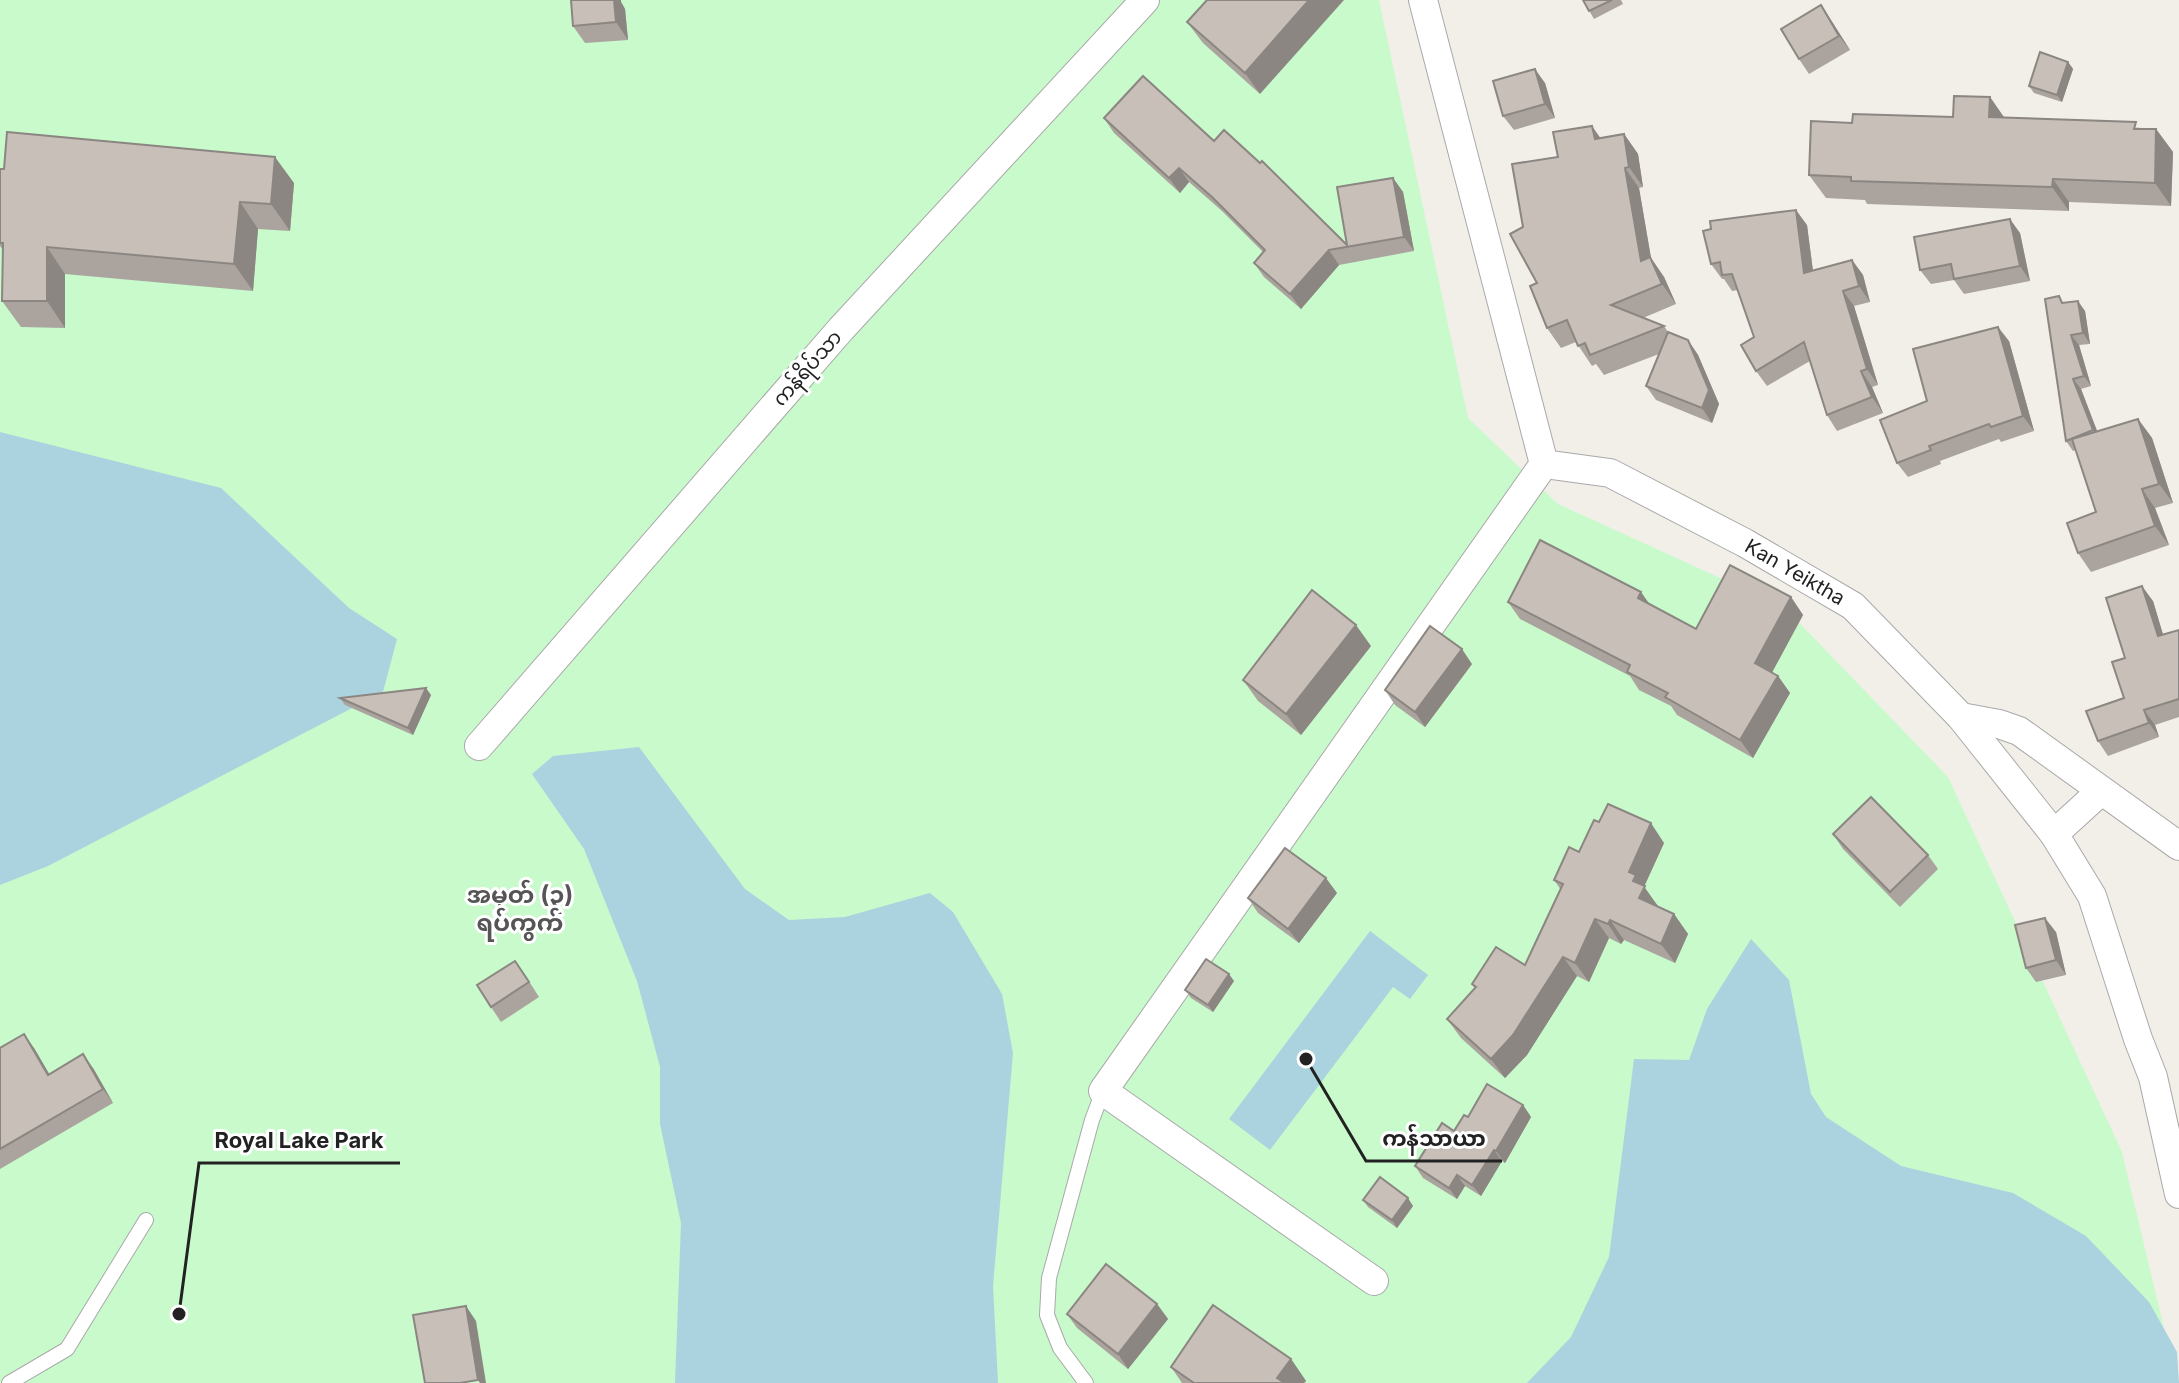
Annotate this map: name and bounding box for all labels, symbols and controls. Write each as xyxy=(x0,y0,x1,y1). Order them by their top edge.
street label: ကန်ရိပ်သာ xyxy=(766,324,850,414)
street label: Kan Yeiktha xyxy=(1741,534,1849,610)
district label: အမှတ် (၃) ရပ်ကွက် xyxy=(467,879,573,942)
callout: ကန်သာယာ xyxy=(1366,1115,1502,1161)
callout: Royal Lake Park xyxy=(199,1117,400,1163)
text: ကန်သာယာ xyxy=(1382,1123,1486,1156)
text: Royal Lake Park xyxy=(215,1127,384,1153)

